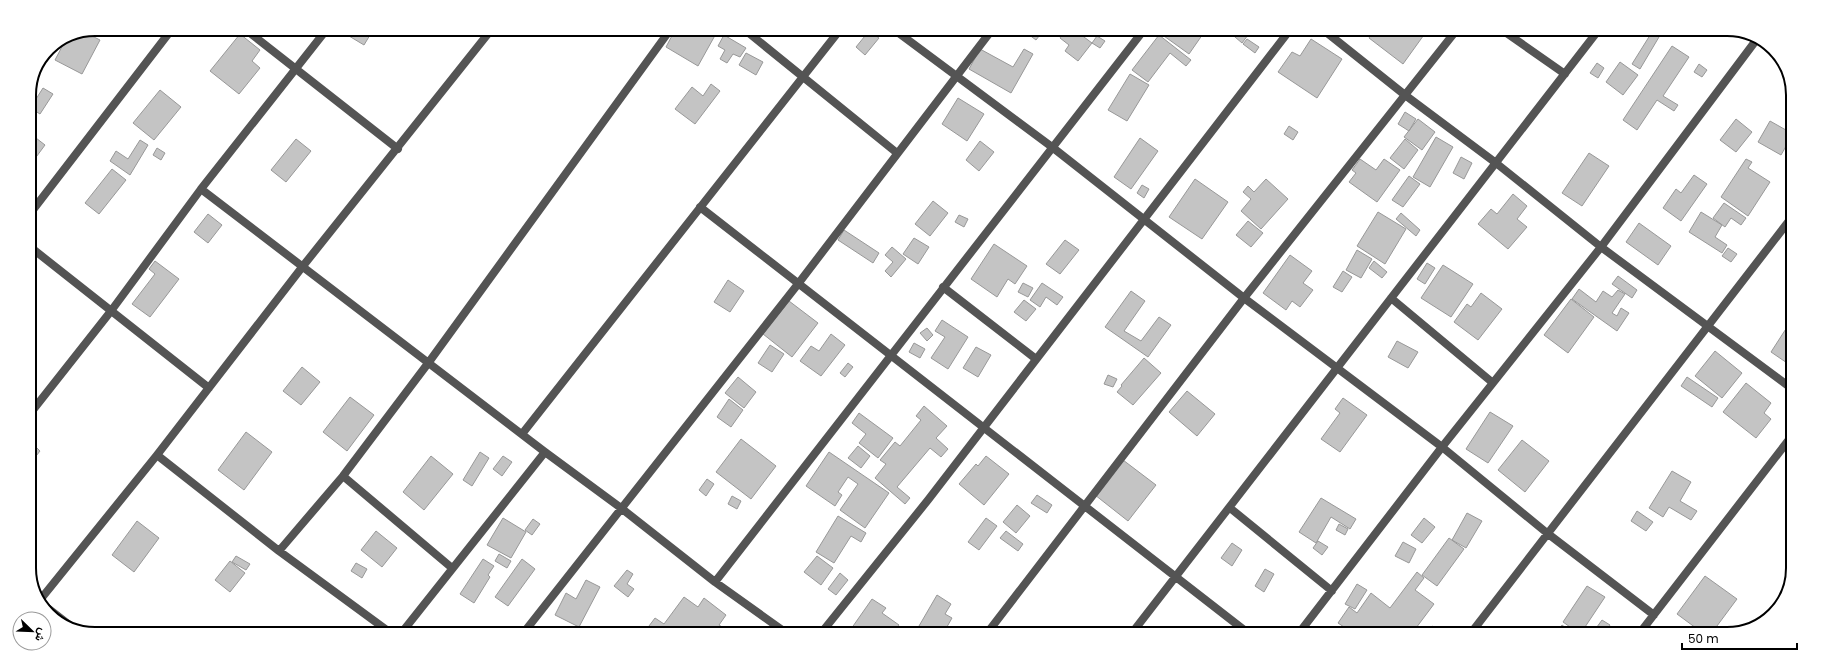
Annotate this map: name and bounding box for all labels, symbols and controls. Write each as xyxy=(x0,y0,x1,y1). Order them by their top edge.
north arrow xyxy=(12,611,52,651)
scale bar xyxy=(1682,625,1797,651)
text: ش xyxy=(31,626,51,644)
text: 50 m xyxy=(1688,630,1719,647)

